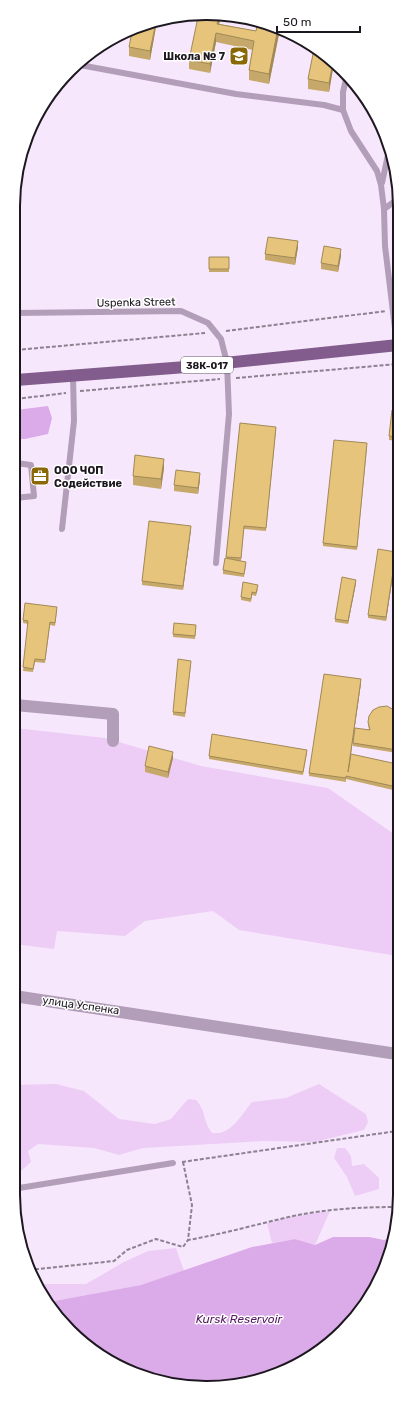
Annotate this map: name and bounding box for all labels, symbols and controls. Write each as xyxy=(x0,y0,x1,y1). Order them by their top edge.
scale bar xyxy=(277,8,360,34)
text: 50 m xyxy=(283,15,311,29)
school or university icon: Школа № 7 xyxy=(228,45,250,67)
place label: Школа № 7 xyxy=(163,50,226,63)
street label: Uspenka Street xyxy=(97,295,176,310)
road number: 38К-017 xyxy=(181,357,233,373)
place label: ООО ЧОП Содействие xyxy=(54,464,122,490)
office icon: ООО ЧОП Содействие xyxy=(29,465,51,487)
street label: улица Успенка xyxy=(42,994,120,1017)
water label: Kursk Reservoir xyxy=(196,1312,283,1326)

